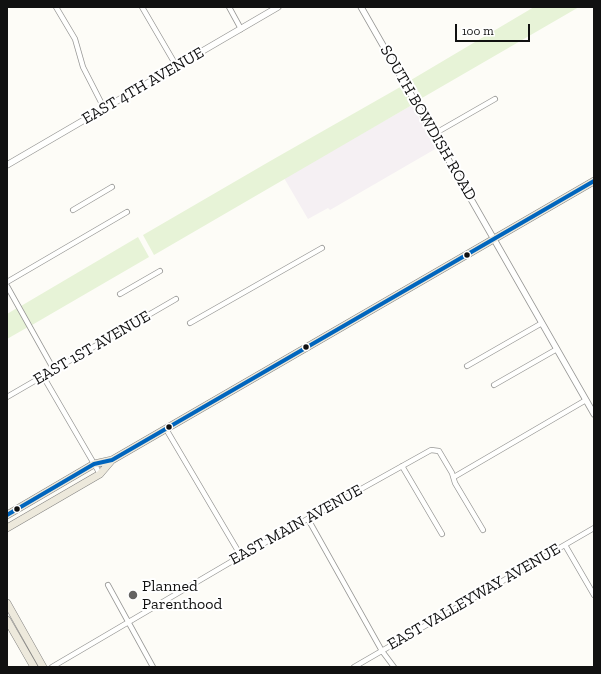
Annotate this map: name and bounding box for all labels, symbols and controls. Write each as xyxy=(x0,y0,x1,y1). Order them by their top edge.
scale bar xyxy=(457,16,532,42)
text: 100 m xyxy=(462,24,494,38)
street label: SOUTH BOWDISH ROAD xyxy=(376,42,480,204)
street label: EAST 4TH AVENUE xyxy=(79,43,207,129)
unlabelled marker xyxy=(462,250,472,260)
street label: EAST 1ST AVENUE xyxy=(30,307,154,389)
unlabelled marker xyxy=(301,342,311,352)
unlabelled marker xyxy=(164,422,174,432)
street label: EAST MAIN AVENUE xyxy=(226,481,366,569)
unlabelled marker xyxy=(12,504,22,514)
street label: EAST VALLEYWAY AVENUE xyxy=(384,540,564,654)
place label: Planned Parenthood xyxy=(142,576,222,614)
marker: Planned Parenthood xyxy=(127,589,139,601)

